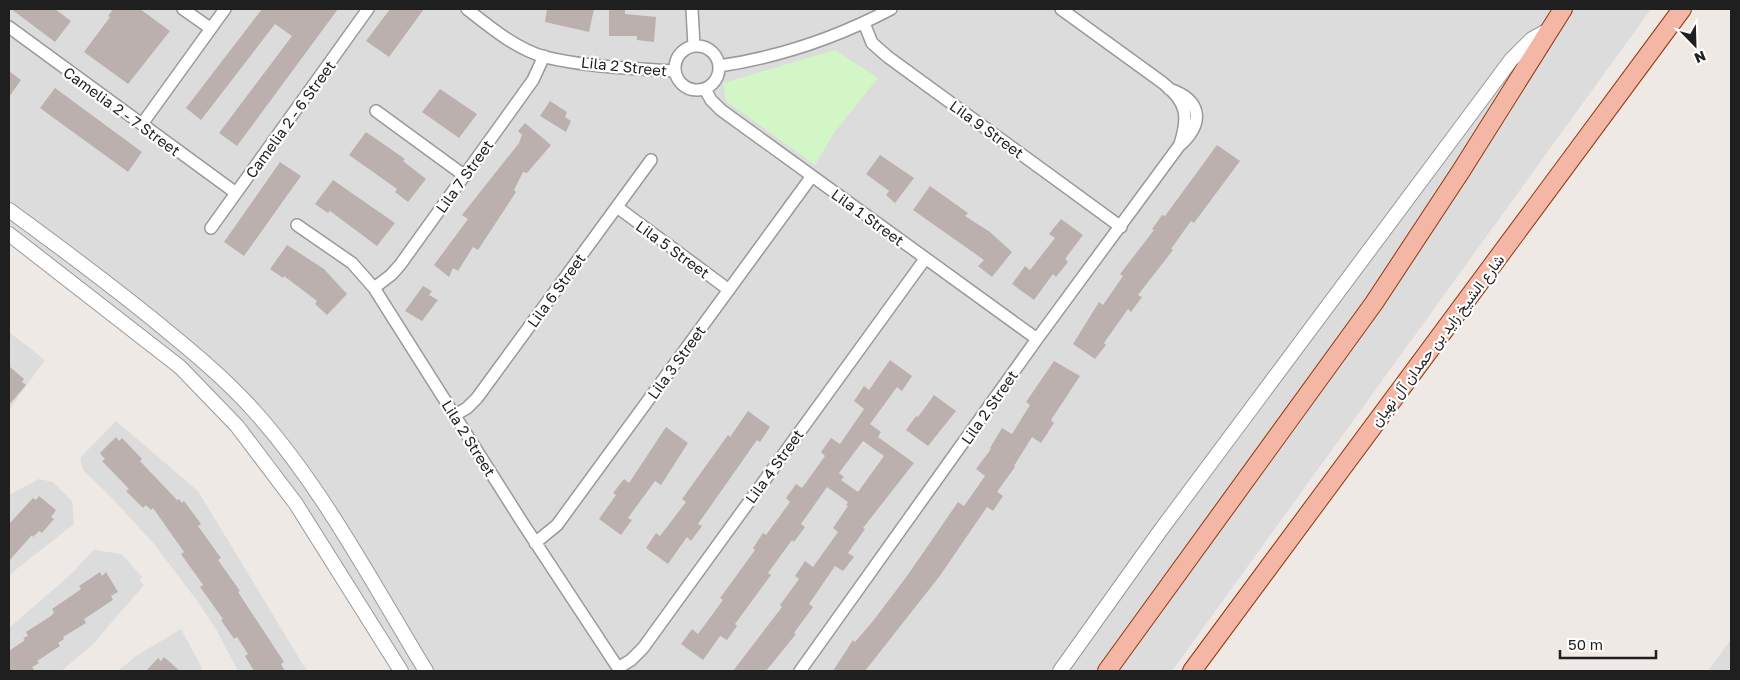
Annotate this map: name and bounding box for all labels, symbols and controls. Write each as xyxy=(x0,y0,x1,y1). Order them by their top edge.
north arrow xyxy=(1670,20,1720,70)
text: N xyxy=(1692,48,1708,67)
street label: Lila 2 Street xyxy=(580,53,668,79)
street label: Camelia 2 - 6 Street xyxy=(241,57,339,181)
street label: Camelia 2 - 7 Street xyxy=(60,63,184,159)
street label: Lila 9 Street xyxy=(947,96,1027,162)
street label: Lila 7 Street xyxy=(432,136,496,216)
street label: Lila 1 Street xyxy=(828,185,908,249)
street label: Lila 5 Street xyxy=(633,216,713,282)
street label: Lila 6 Street xyxy=(523,250,589,330)
street label: شارع الشيخ زايد بن حمدان آل نهيان xyxy=(1366,250,1510,431)
street label: Lila 3 Street xyxy=(643,322,709,402)
street label: Lila 2 Street xyxy=(957,366,1021,448)
street label: Lila 2 Street xyxy=(438,397,500,479)
street label: Lila 4 Street xyxy=(741,426,807,506)
scale bar xyxy=(1560,628,1656,660)
text: 50 m xyxy=(1568,635,1603,653)

